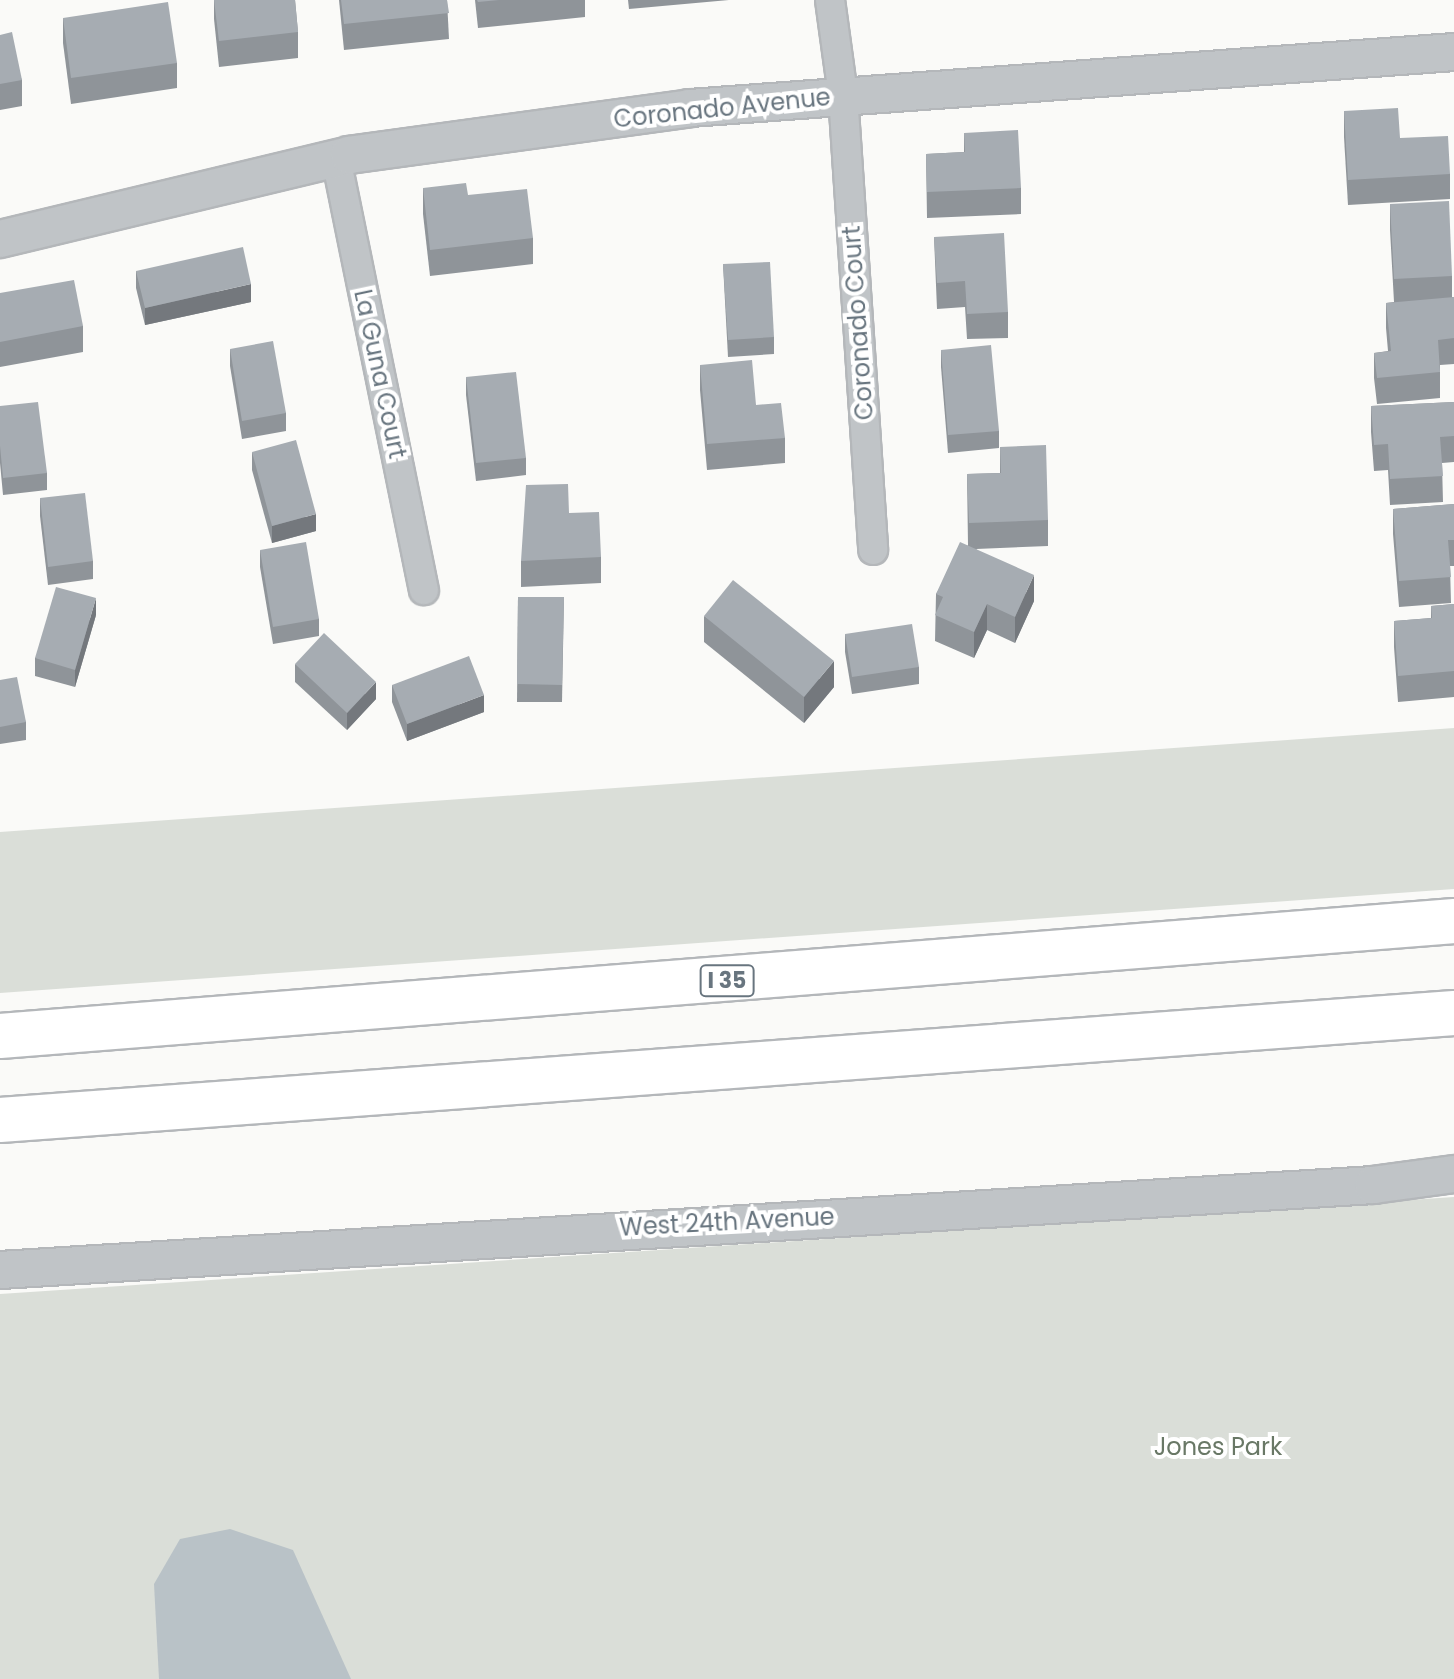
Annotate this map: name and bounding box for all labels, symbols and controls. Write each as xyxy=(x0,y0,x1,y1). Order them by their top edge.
street label: Coronado Avenue xyxy=(612,82,832,134)
street label: Coronado Court xyxy=(837,225,879,421)
street label: La Guna Court xyxy=(348,287,412,461)
road number: I 35 xyxy=(699,963,755,999)
street label: West 24th Avenue xyxy=(619,1202,835,1242)
park label: Jones Park xyxy=(1154,1433,1282,1461)

